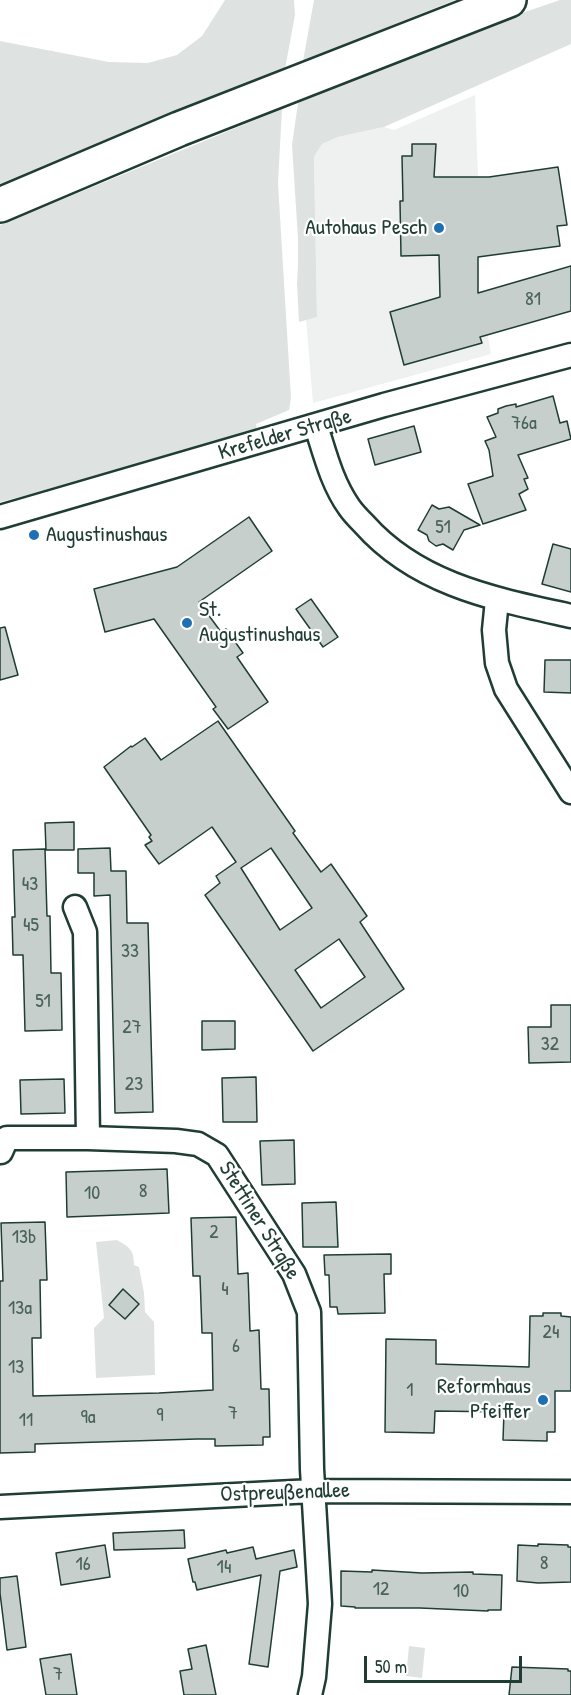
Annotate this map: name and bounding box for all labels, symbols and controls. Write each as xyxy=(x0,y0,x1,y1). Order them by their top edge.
place label: Autohaus Pesch xyxy=(305,215,427,241)
marker: Autohaus Pesch xyxy=(432,221,446,235)
house number: 81 xyxy=(525,288,541,312)
street label: Krefelder Straße xyxy=(215,403,355,467)
house number: 76a xyxy=(511,412,537,436)
house number: 51 xyxy=(435,516,451,540)
place label: Augustinushaus xyxy=(46,522,167,548)
marker: Augustinushaus xyxy=(27,528,41,542)
place label: St. Augustinushaus xyxy=(199,597,320,648)
marker: St. Augustinushaus xyxy=(180,616,194,630)
house number: 43 xyxy=(22,873,38,897)
house number: 45 xyxy=(23,914,39,938)
house number: 33 xyxy=(121,940,139,964)
house number: 51 xyxy=(35,990,51,1014)
house number: 27 xyxy=(122,1016,142,1040)
house number: 32 xyxy=(541,1033,559,1057)
house number: 23 xyxy=(125,1073,143,1097)
street label: Stettiner Straße xyxy=(212,1157,306,1285)
house number: 8 xyxy=(139,1180,147,1204)
house number: 10 xyxy=(84,1182,100,1206)
house number: 2 xyxy=(209,1221,219,1245)
house number: 13b xyxy=(12,1226,36,1250)
house number: 4 xyxy=(221,1278,229,1302)
house number: 13a xyxy=(8,1297,32,1321)
house number: 24 xyxy=(543,1321,559,1345)
house number: 6 xyxy=(232,1335,240,1359)
house number: 13 xyxy=(8,1356,24,1380)
place label: Reformhaus Pfeiffer xyxy=(437,1374,531,1426)
house number: 1 xyxy=(406,1379,414,1403)
marker: Reformhaus Pfeiffer xyxy=(536,1393,550,1407)
house number: 7 xyxy=(228,1402,238,1426)
house number: 9 xyxy=(156,1404,164,1428)
house number: 9a xyxy=(80,1406,96,1430)
house number: 11 xyxy=(19,1409,33,1433)
street label: Ostpreußenallee xyxy=(220,1478,350,1508)
house number: 8 xyxy=(540,1552,548,1576)
house number: 16 xyxy=(75,1553,91,1577)
house number: 14 xyxy=(217,1556,231,1580)
house number: 12 xyxy=(373,1578,389,1602)
house number: 10 xyxy=(453,1580,469,1604)
scale bar xyxy=(367,1644,524,1682)
text: 50 m xyxy=(375,1654,407,1679)
house number: 7 xyxy=(53,1663,63,1687)

